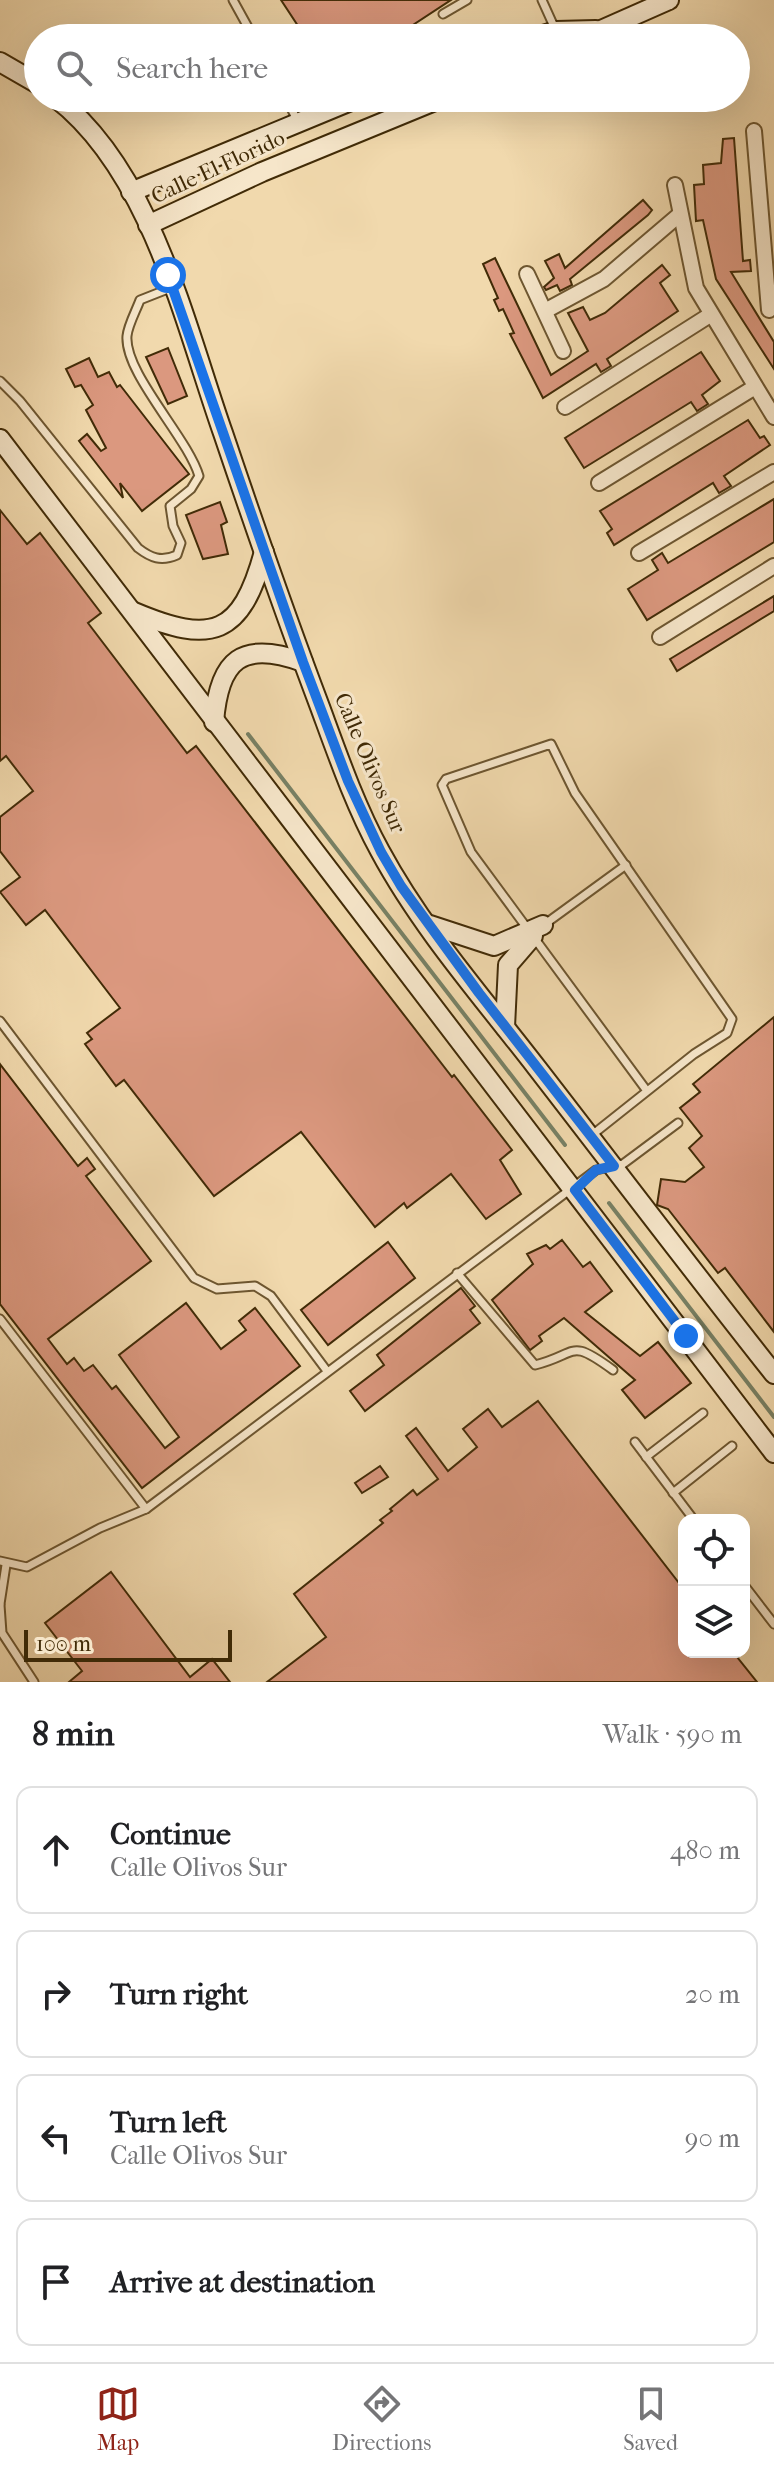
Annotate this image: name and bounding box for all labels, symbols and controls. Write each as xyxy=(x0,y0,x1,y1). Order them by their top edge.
search box xyxy=(24,24,750,112)
icon: search xyxy=(52,46,96,90)
text: Search here xyxy=(116,51,268,86)
street label: Calle El Florido xyxy=(147,125,289,209)
route start xyxy=(150,257,186,293)
street label: Calle Olivos Sur xyxy=(329,689,411,838)
route end xyxy=(668,1318,704,1354)
map controls xyxy=(678,1514,750,1658)
button: locate xyxy=(678,1514,750,1586)
button: layers xyxy=(678,1586,750,1658)
scale bar xyxy=(24,1626,232,1662)
text: 100 m xyxy=(36,1631,91,1657)
text: 8 min xyxy=(32,1714,114,1754)
text: Walk · 590 m xyxy=(603,1719,742,1750)
text: Continue xyxy=(110,1817,231,1852)
icon: ahead xyxy=(34,1828,78,1872)
text: 480 m xyxy=(670,1835,740,1866)
text: Calle Olivos Sur xyxy=(110,1852,287,1883)
icon: right xyxy=(34,1972,78,2016)
text: Turn right xyxy=(110,1977,248,2012)
text: 20 m xyxy=(685,1979,740,2010)
text: Turn left xyxy=(110,2105,227,2140)
icon: left xyxy=(34,2116,78,2160)
text: 90 m xyxy=(685,2123,740,2154)
text: Calle Olivos Sur xyxy=(110,2140,287,2171)
icon: arrive xyxy=(34,2260,78,2304)
text: Arrive at destination xyxy=(110,2265,375,2300)
tab: Map xyxy=(96,2382,140,2456)
tab: Directions xyxy=(332,2382,431,2456)
tab: Saved xyxy=(623,2382,678,2456)

